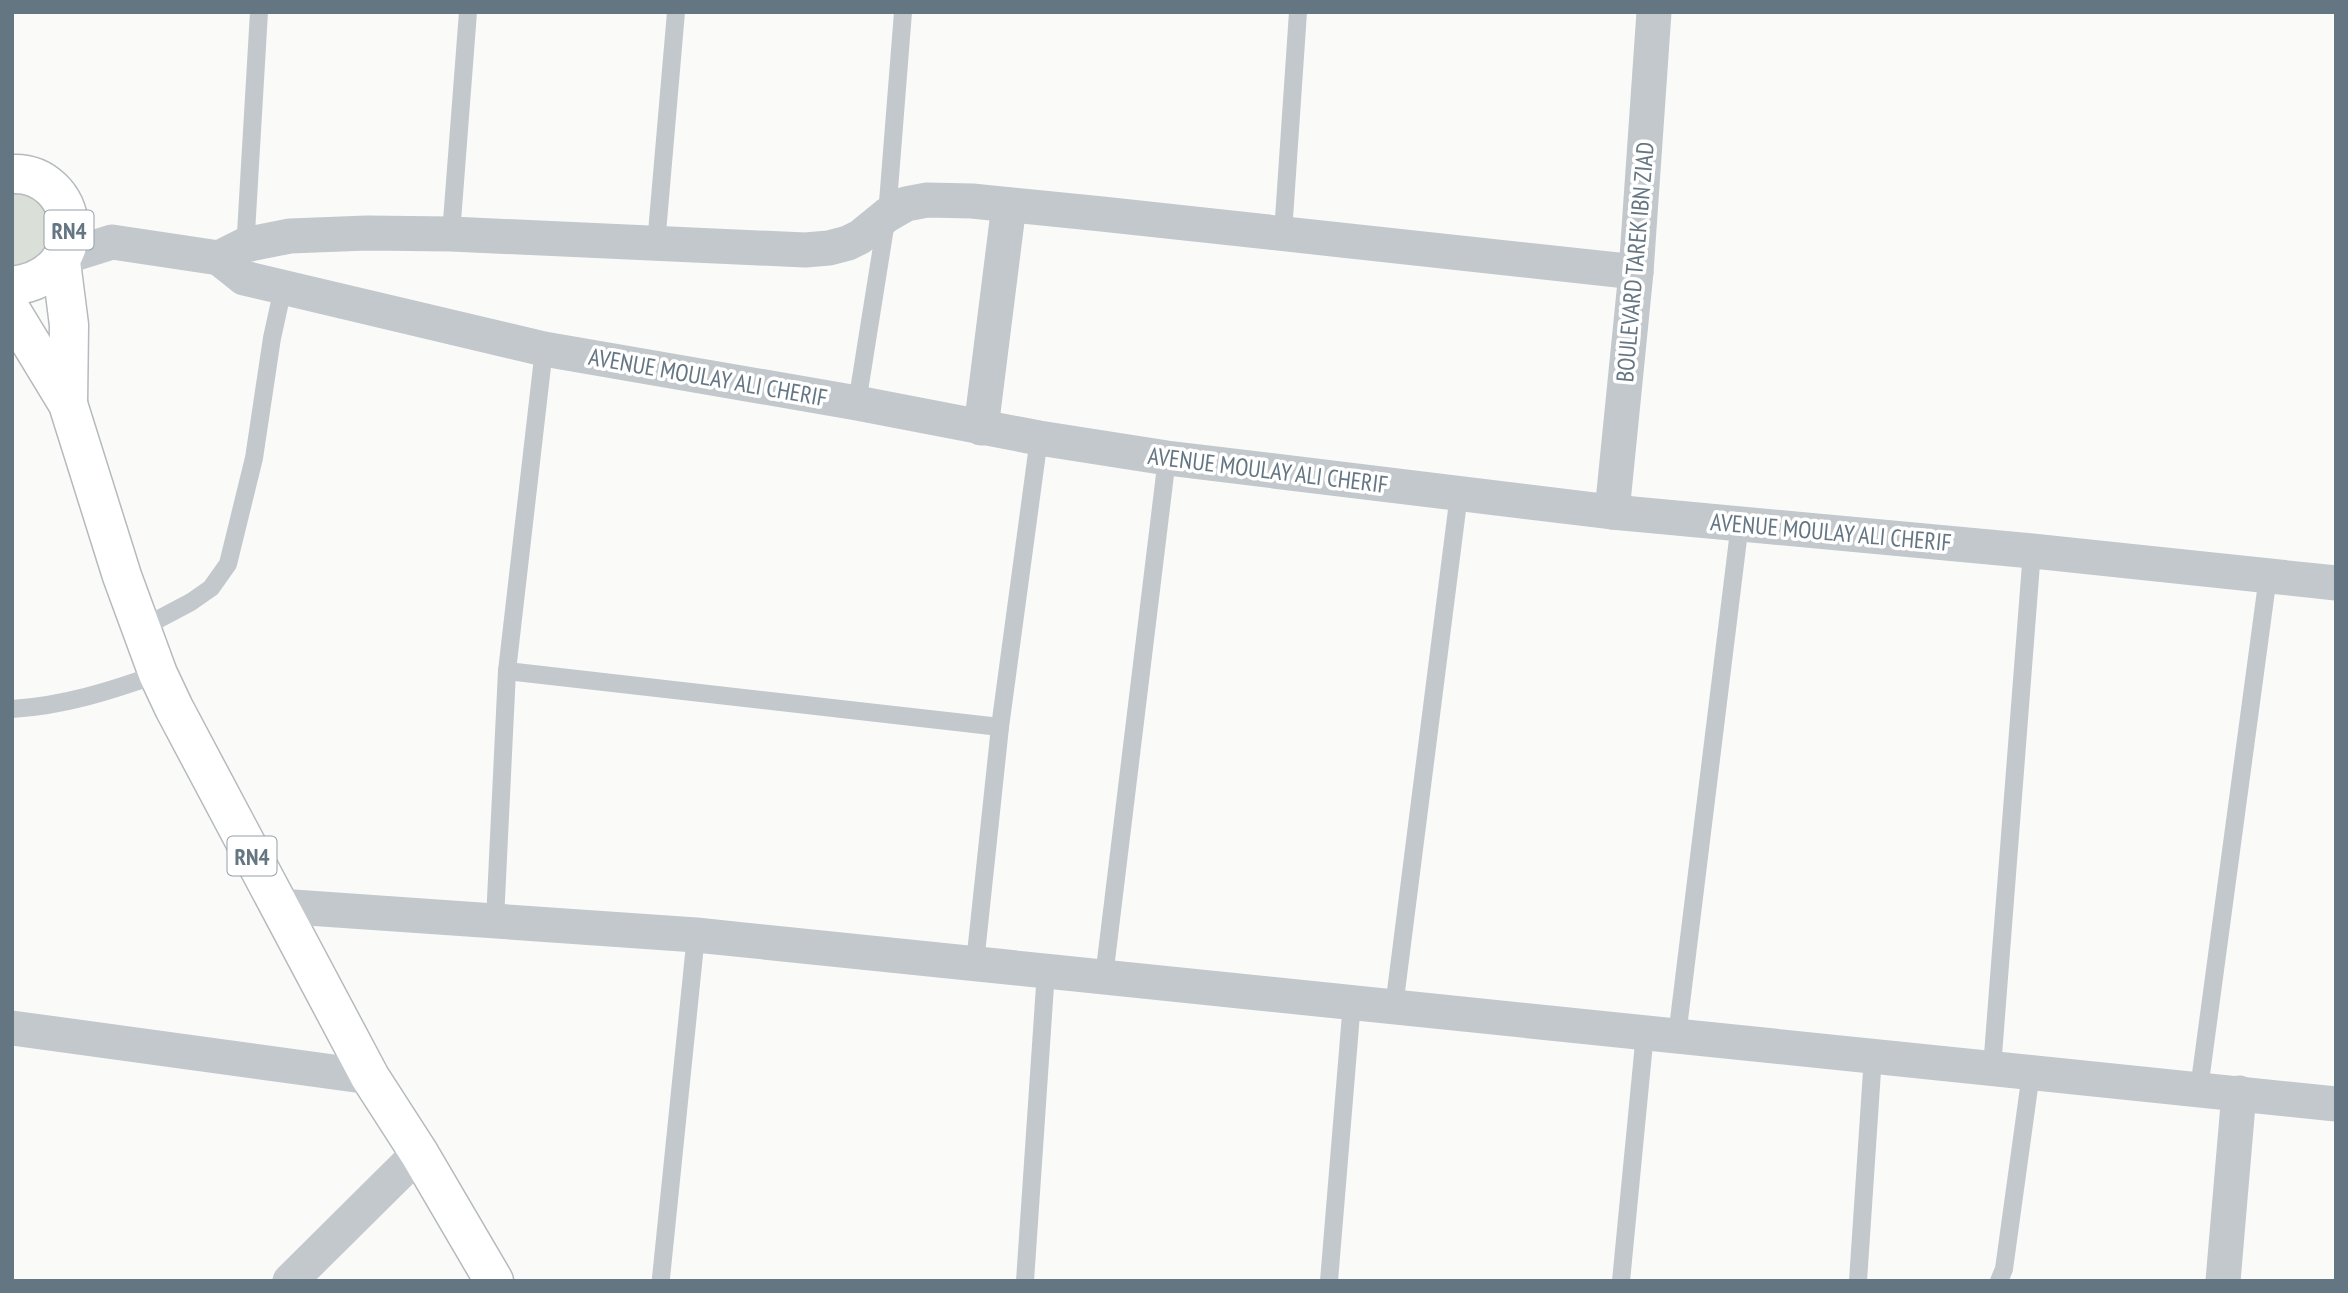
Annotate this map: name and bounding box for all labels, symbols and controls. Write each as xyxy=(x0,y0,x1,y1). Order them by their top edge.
street label: BOULEVARD TAREK IBN ZIAD xyxy=(1609,141,1661,383)
road number: RN4 xyxy=(44,210,94,249)
street label: AVENUE MOULAY ALI CHERIF xyxy=(586,341,830,413)
street label: AVENUE MOULAY ALI CHERIF xyxy=(1146,440,1390,500)
street label: AVENUE MOULAY ALI CHERIF xyxy=(1709,506,1953,558)
road number: RN4 xyxy=(228,836,276,876)

